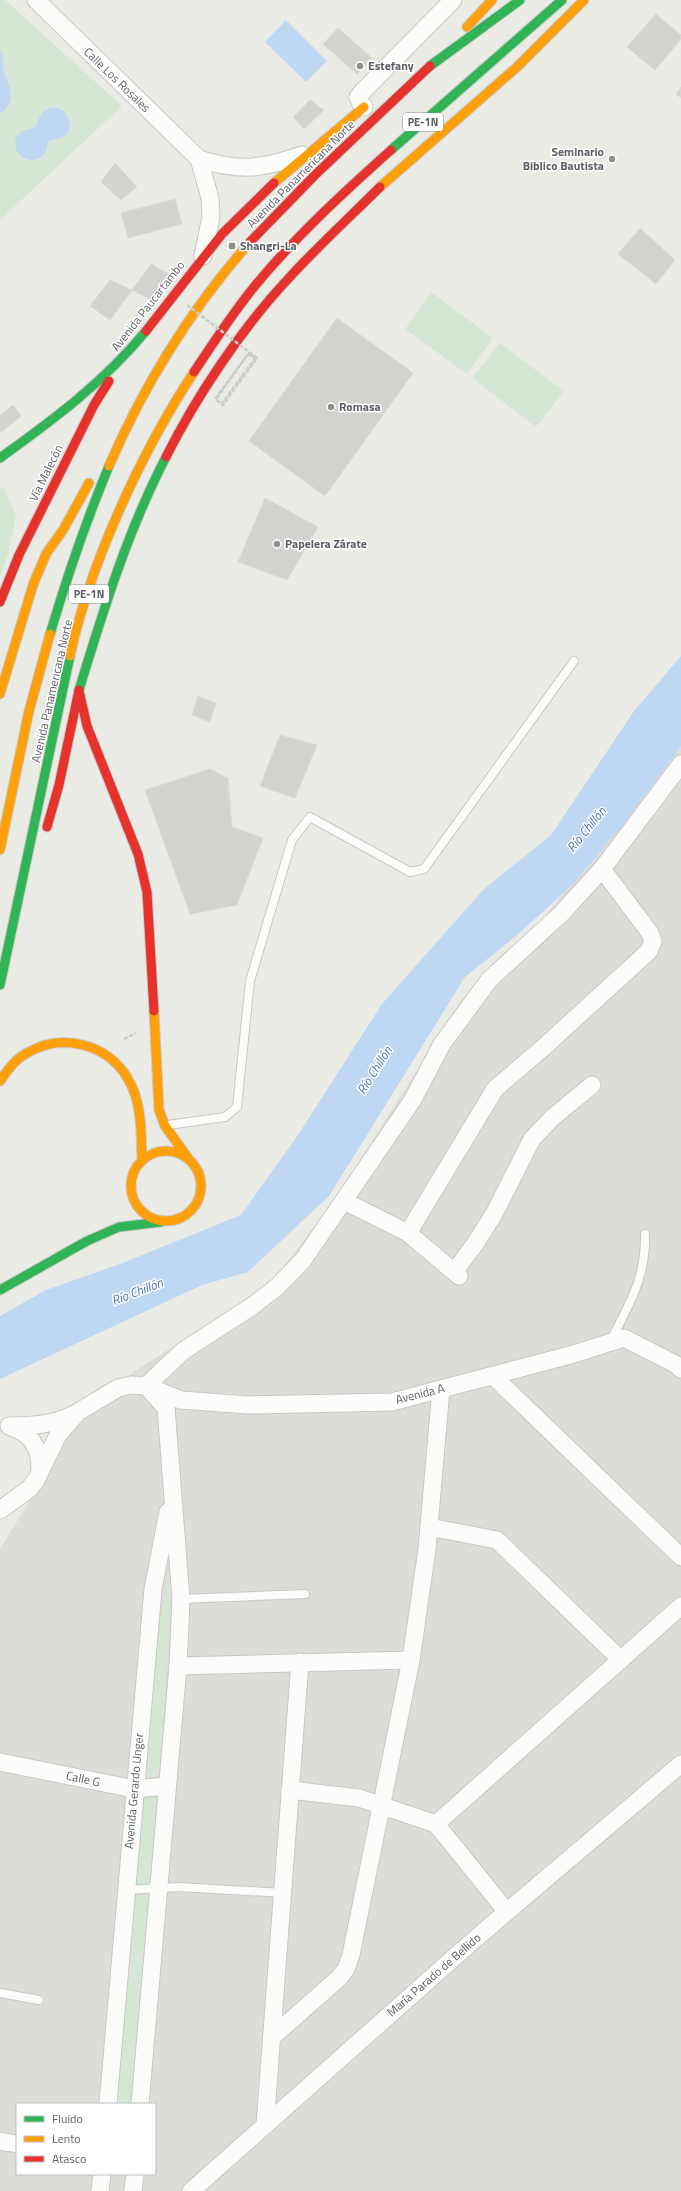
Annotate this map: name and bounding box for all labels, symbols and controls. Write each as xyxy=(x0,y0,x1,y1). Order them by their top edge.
street label: Calle Los Rosales xyxy=(80,43,155,117)
place label: Estefany xyxy=(368,56,414,75)
marker: Estefany xyxy=(355,61,365,71)
road number: PE-1N xyxy=(403,113,443,131)
street label: Avenida Panamericana Norte xyxy=(242,115,359,232)
place label: Seminario Biblico Bautista xyxy=(523,142,604,175)
marker: Seminario Biblico Bautista xyxy=(607,154,617,164)
place label: Shangri-La xyxy=(240,236,297,255)
marker: Shangri-La xyxy=(227,241,237,251)
street label: Avenida Paucartambo xyxy=(106,256,189,355)
place label: Romasa xyxy=(339,397,381,416)
marker: Romasa xyxy=(326,402,336,412)
street label: Vía Malecón xyxy=(24,441,67,504)
place label: Papelera Zárate xyxy=(285,534,367,553)
marker: Papelera Zárate xyxy=(272,539,282,549)
road number: PE-1N xyxy=(69,585,109,603)
street label: Avenida Panamericana Norte xyxy=(26,617,77,764)
water label: Río Chillón xyxy=(561,802,611,856)
water label: Río Chillón xyxy=(351,1042,397,1098)
water label: Río Chillón xyxy=(108,1272,166,1310)
street label: Avenida A xyxy=(393,1378,446,1409)
street label: Avenida Gerardo Unger xyxy=(119,1732,148,1850)
street label: Calle G xyxy=(64,1766,102,1791)
street label: María Parado de Bellido xyxy=(382,1928,485,2021)
legend xyxy=(16,2103,156,2175)
text: Fluido xyxy=(52,2109,83,2128)
text: Lento xyxy=(52,2129,81,2148)
text: Atasco xyxy=(52,2149,86,2168)

